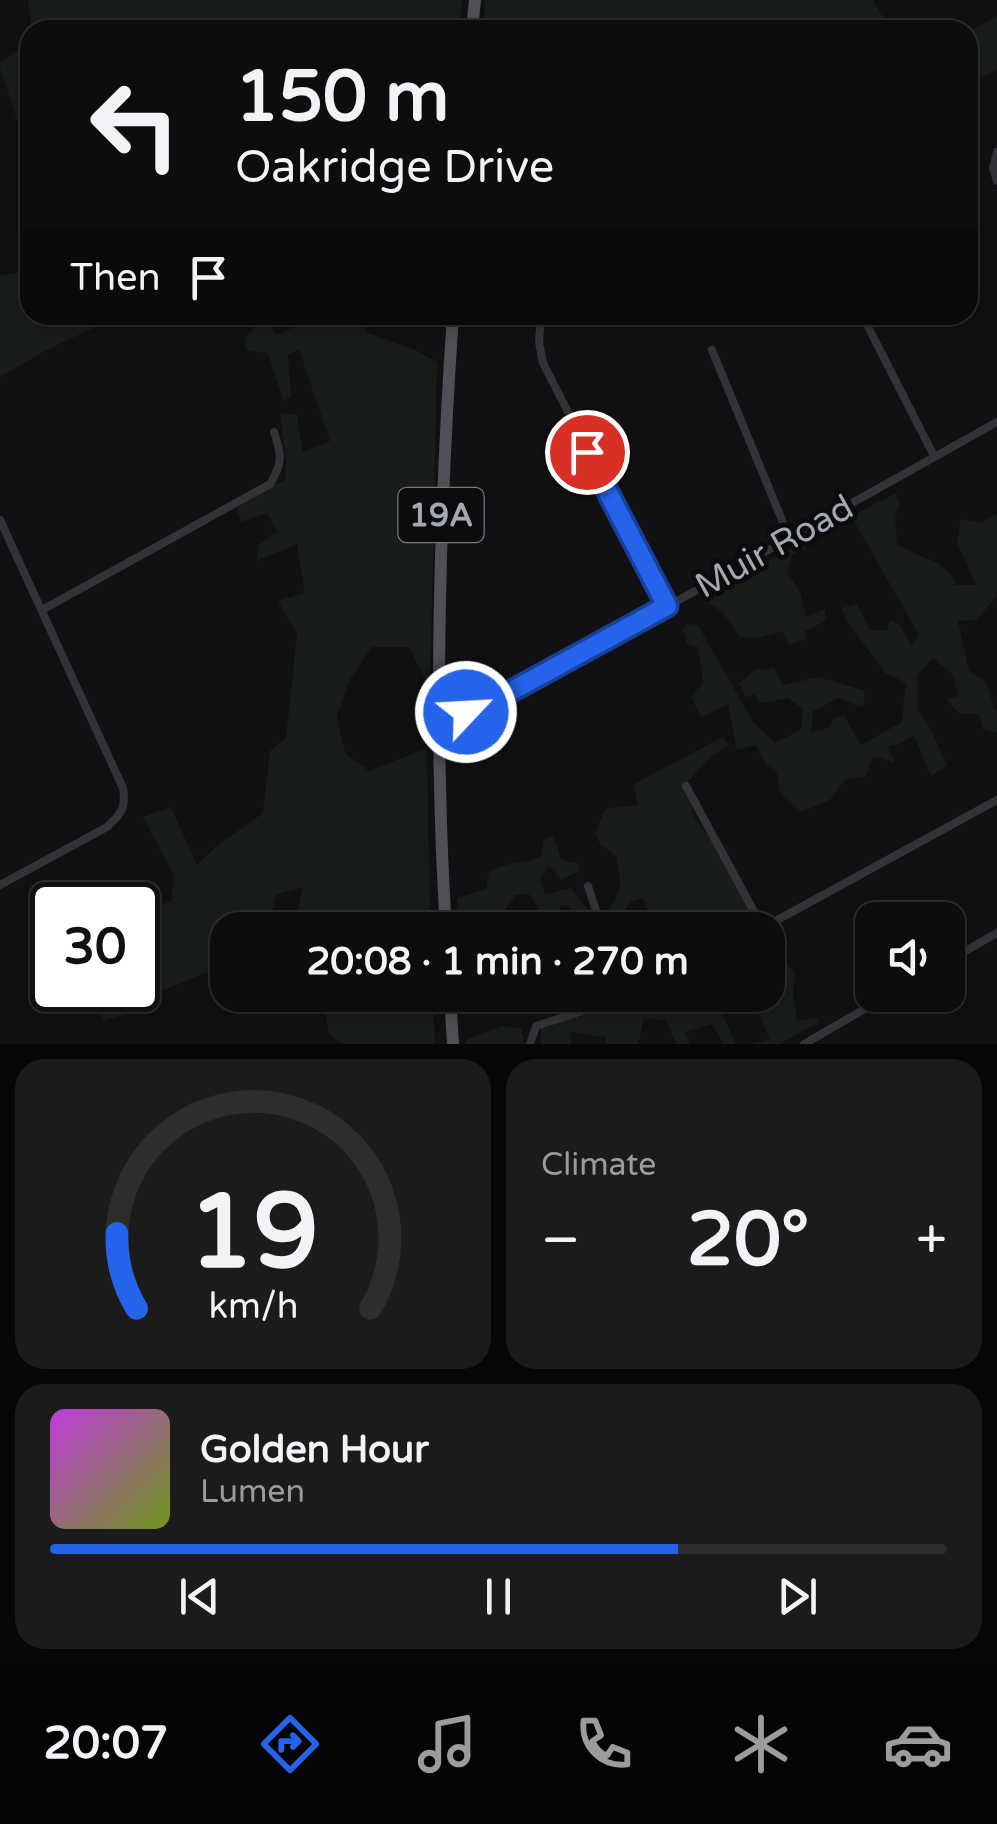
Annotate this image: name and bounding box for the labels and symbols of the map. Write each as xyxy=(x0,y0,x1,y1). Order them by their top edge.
pin xyxy=(545,410,630,495)
street label: Muir Road xyxy=(688,486,861,607)
road number: 19A xyxy=(398,488,484,542)
position arrow xyxy=(414,660,518,764)
speed limit sign: 30 xyxy=(30,882,160,1012)

